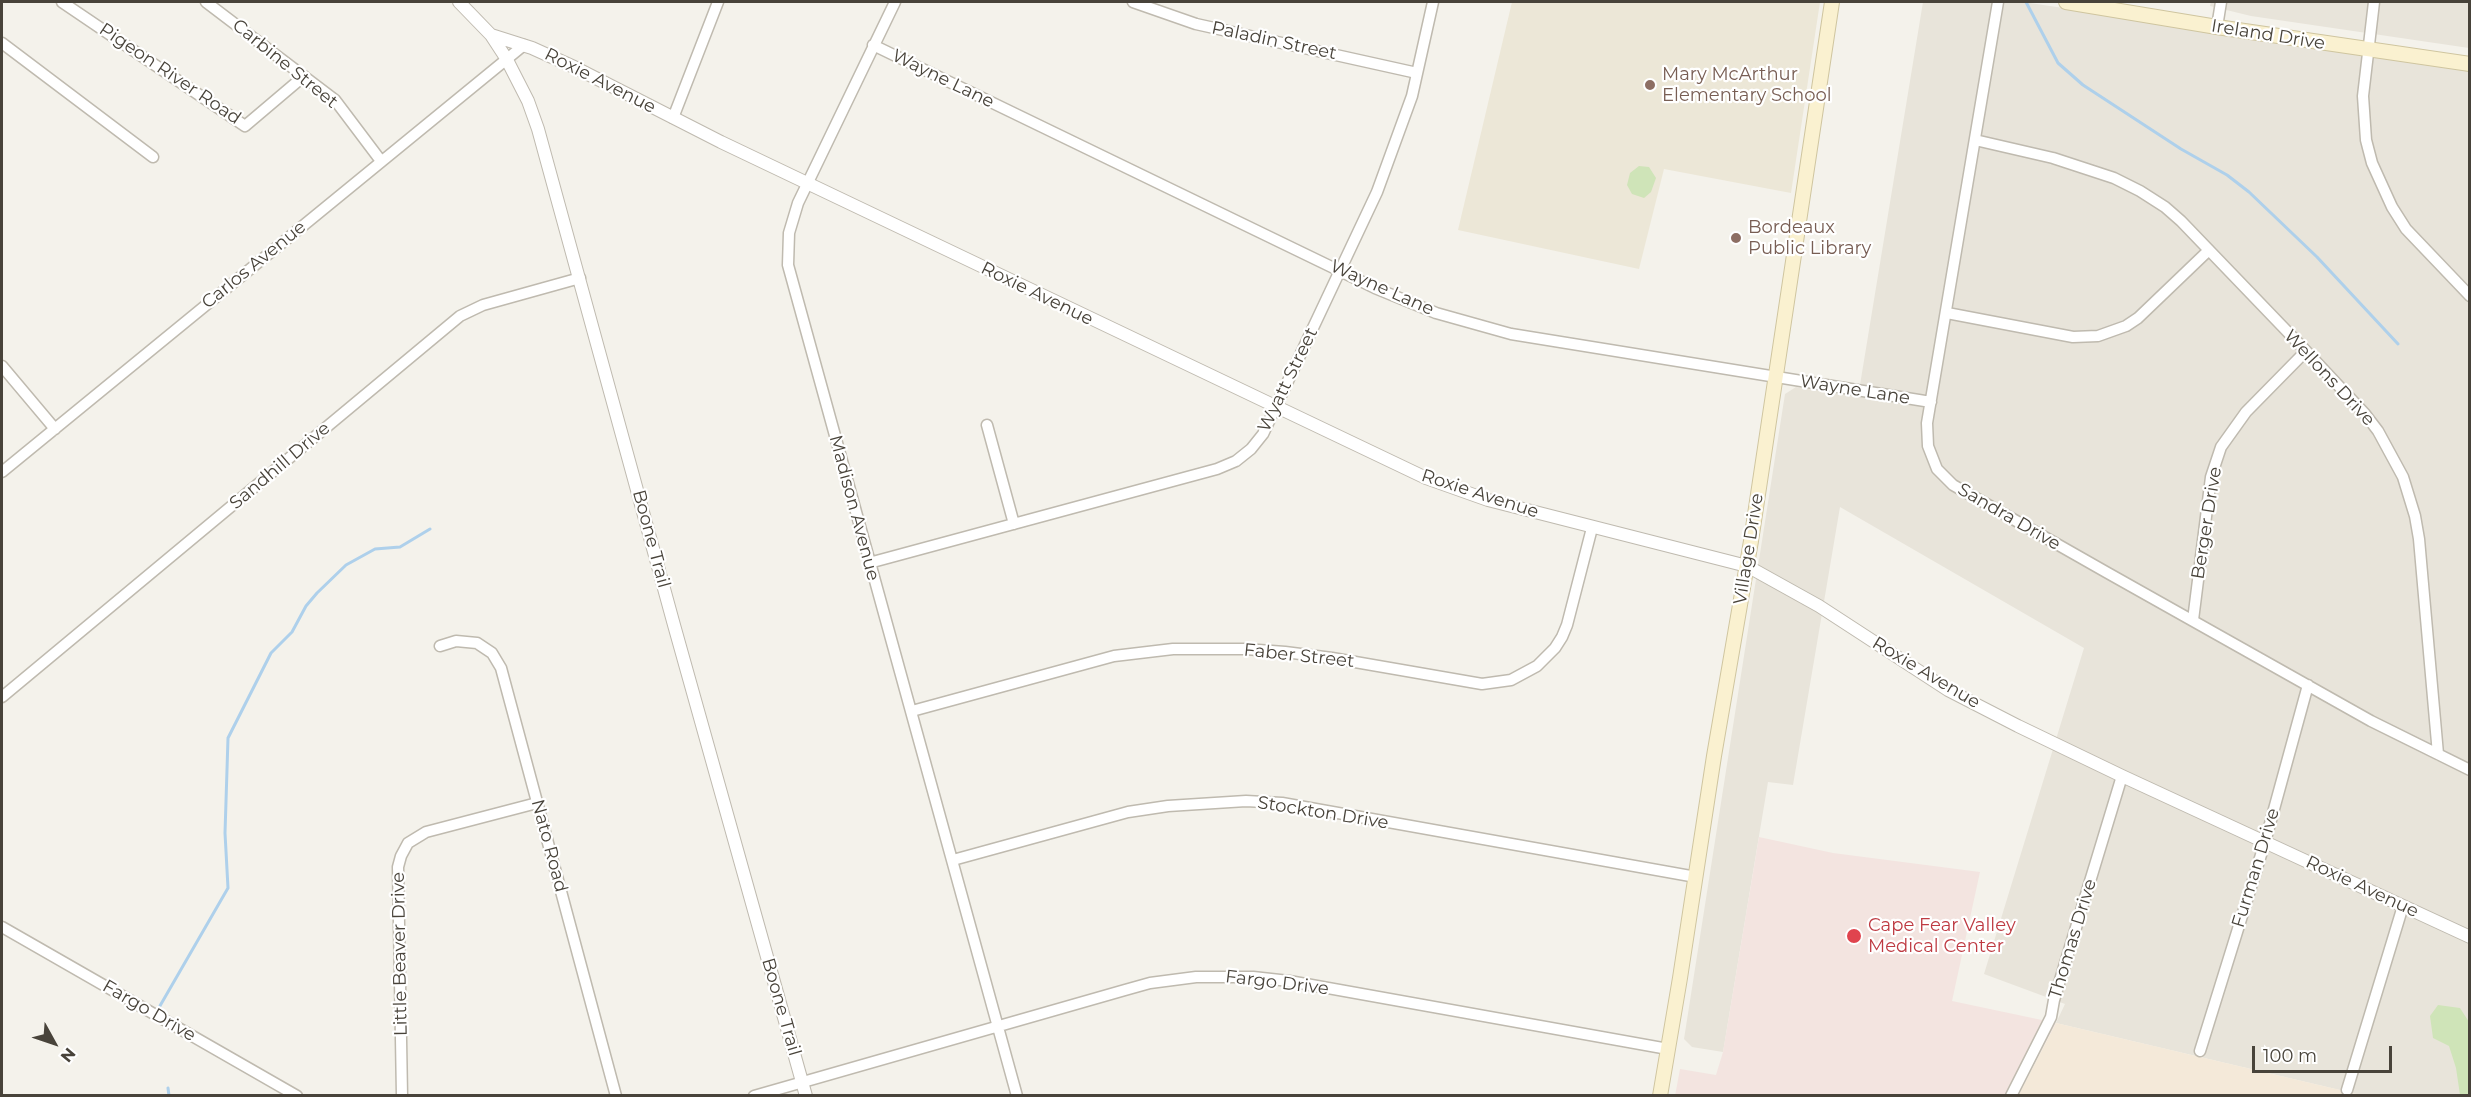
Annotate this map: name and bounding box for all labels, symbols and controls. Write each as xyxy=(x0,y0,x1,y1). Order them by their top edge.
street label: Carbine Street xyxy=(228,15,342,113)
street label: Ireland Drive xyxy=(2210,15,2326,55)
street label: Paladin Street xyxy=(1210,17,1338,65)
street label: Pigeon River Road xyxy=(95,19,245,129)
street label: Roxie Avenue xyxy=(541,44,659,118)
street label: Wayne Lane xyxy=(888,45,998,113)
place label: Mary McArthur Elementary School xyxy=(1662,64,1832,106)
marker: Mary McArthur Elementary School xyxy=(1643,78,1657,92)
street label: Carlos Avenue xyxy=(198,216,310,314)
place label: Bordeaux Public Library xyxy=(1748,217,1871,260)
marker: Bordeaux Public Library xyxy=(1729,231,1743,245)
street label: Wayne Lane xyxy=(1327,256,1437,320)
street label: Roxie Avenue xyxy=(977,258,1097,330)
street label: Wyatt Street xyxy=(1253,324,1323,436)
street label: Wellons Drive xyxy=(2279,325,2379,431)
street label: Wayne Lane xyxy=(1798,371,1912,409)
street label: Sandhill Drive xyxy=(225,418,335,514)
street label: Madison Avenue xyxy=(824,433,884,583)
street label: Roxie Avenue xyxy=(1419,465,1541,523)
street label: Berger Drive xyxy=(2187,465,2227,581)
street label: Sandra Drive xyxy=(1954,479,2064,555)
street label: Boone Trail xyxy=(628,488,674,590)
street label: Village Drive xyxy=(1730,492,1768,606)
street label: Roxie Avenue xyxy=(1868,632,1984,714)
street label: Faber Street xyxy=(1243,639,1355,673)
street label: Stockton Drive xyxy=(1256,792,1390,834)
street label: Nato Road xyxy=(526,797,572,895)
street label: Furman Drive xyxy=(2228,806,2284,930)
street label: Roxie Avenue xyxy=(2302,851,2422,923)
street label: Little Beaver Drive xyxy=(388,872,412,1036)
street label: Thomas Drive xyxy=(2045,876,2101,1002)
place label: Cape Fear Valley Medical Center xyxy=(1868,915,2016,958)
marker: Cape Fear Valley Medical Center xyxy=(1845,927,1863,945)
street label: Boone Trail xyxy=(757,956,805,1058)
street label: Fargo Drive xyxy=(1224,966,1330,1000)
street label: Fargo Drive xyxy=(99,976,199,1046)
north arrow xyxy=(24,1013,84,1073)
scale bar xyxy=(2255,1034,2394,1072)
text: N xyxy=(57,1044,80,1066)
text: 100 m xyxy=(2263,1045,2317,1067)

